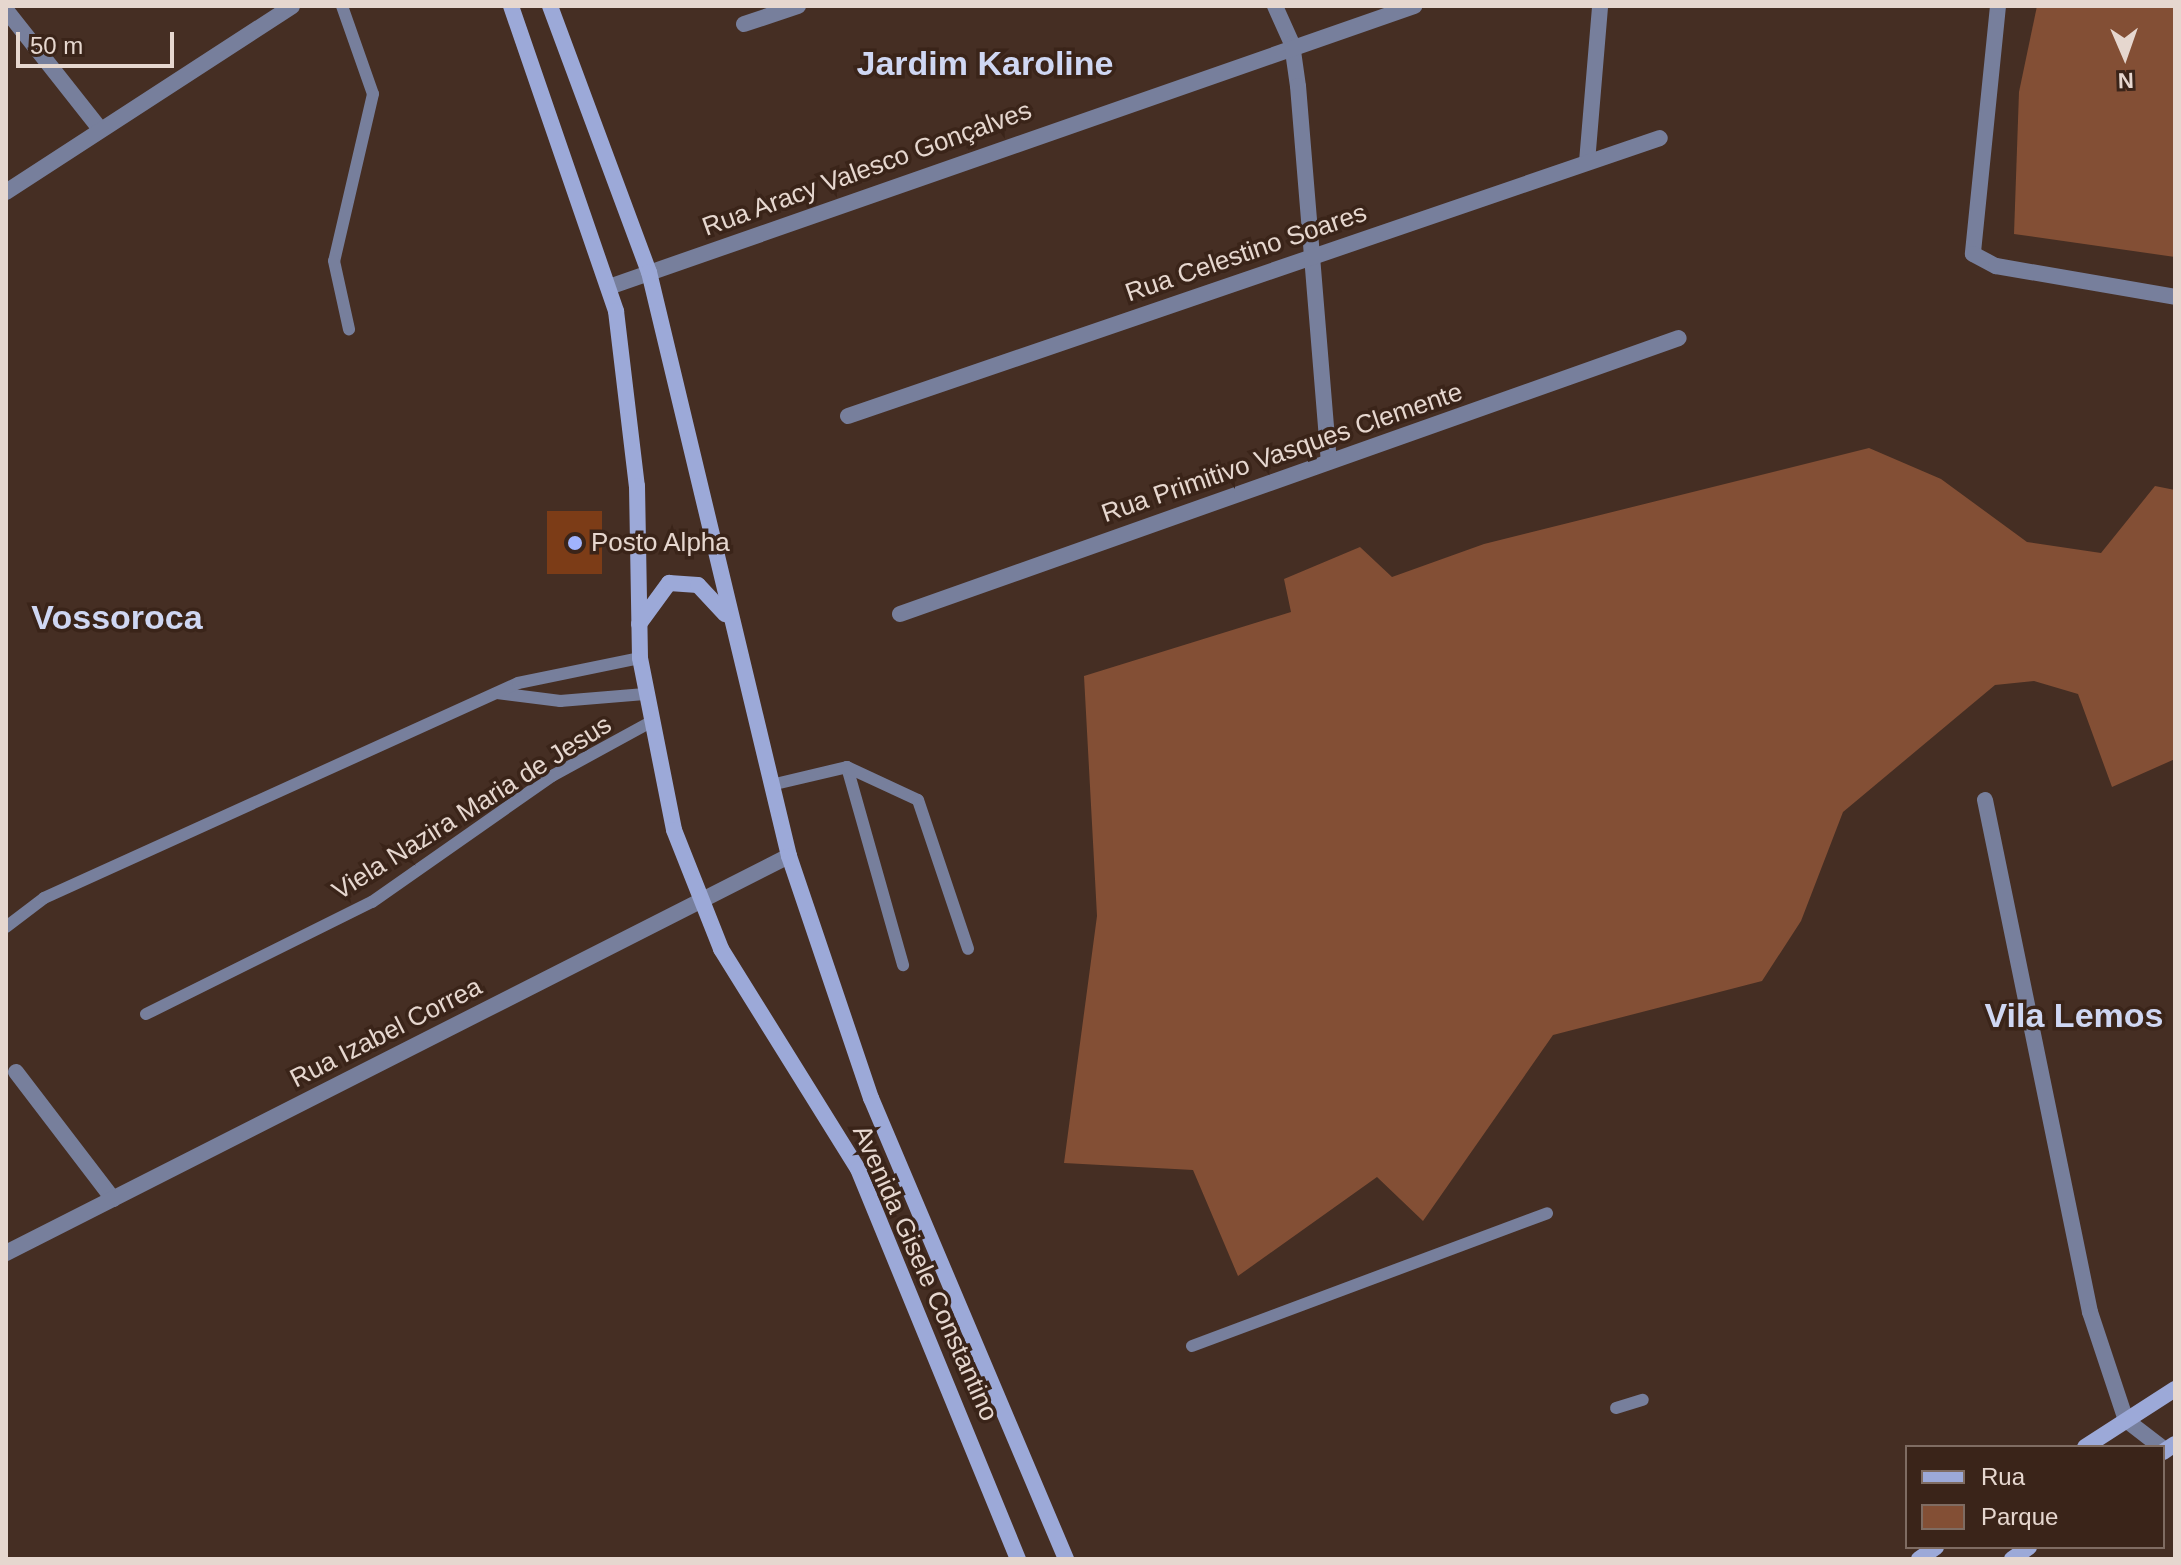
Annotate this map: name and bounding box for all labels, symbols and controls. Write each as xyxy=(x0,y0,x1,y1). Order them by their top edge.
scale bar xyxy=(20,16,178,66)
north arrow xyxy=(2085,16,2165,96)
text: 50 m xyxy=(30,32,83,59)
district label: Jardim Karoline xyxy=(857,44,1113,84)
text: N xyxy=(2117,68,2134,93)
street label: Rua Aracy Valesco Gonçalves xyxy=(698,95,1036,243)
street label: Rua Celestino Soares xyxy=(1121,197,1371,309)
street label: Rua Primitivo Vasques Clemente xyxy=(1097,376,1467,530)
place label: Posto Alpha xyxy=(591,527,731,559)
marker: Posto Alpha xyxy=(566,534,584,552)
district label: Vossoroca xyxy=(31,598,203,638)
street label: Viela Nazira Maria de Jesus xyxy=(327,709,617,907)
street label: Rua Izabel Correa xyxy=(285,971,487,1095)
district label: Vila Lemos xyxy=(1985,996,2163,1036)
street label: Avenida Gisele Constantino xyxy=(846,1120,1004,1426)
legend xyxy=(1905,1445,2165,1549)
text: Rua xyxy=(1981,1463,2025,1490)
text: Parque xyxy=(1981,1503,2058,1530)

